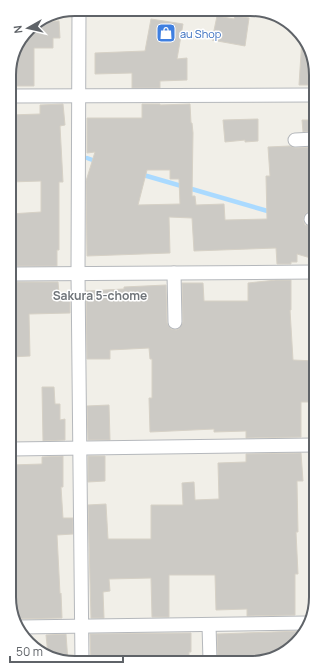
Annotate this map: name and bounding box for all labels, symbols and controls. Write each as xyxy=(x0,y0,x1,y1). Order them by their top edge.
north arrow xyxy=(8,8,48,48)
shop icon: au Shop xyxy=(155,22,177,44)
text: N xyxy=(10,24,26,34)
place label: au Shop xyxy=(180,26,222,41)
district label: Sakura 5-chome xyxy=(53,287,147,304)
scale bar xyxy=(10,638,123,664)
text: 50 m xyxy=(16,643,43,660)

